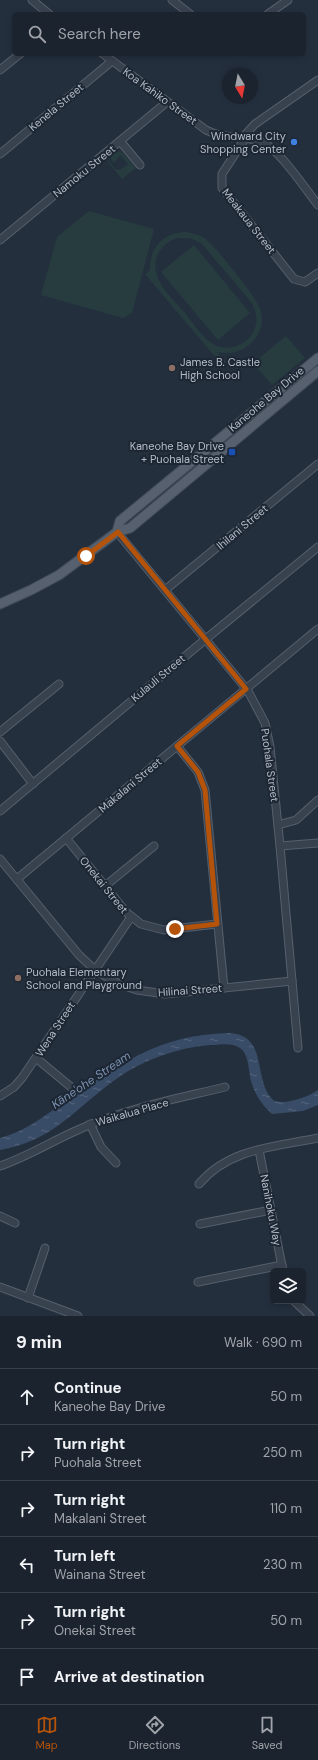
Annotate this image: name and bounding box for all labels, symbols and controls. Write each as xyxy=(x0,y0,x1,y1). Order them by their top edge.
search box xyxy=(12,12,306,56)
icon: search xyxy=(26,23,48,45)
text: Search here xyxy=(58,24,141,44)
street label: Koa Kahiko Street xyxy=(120,64,200,128)
north arrow xyxy=(222,68,258,104)
street label: Kenela Street xyxy=(26,80,86,134)
place label: Windward City Shopping Center xyxy=(200,129,286,156)
marker: Windward City Shopping Center xyxy=(289,137,299,147)
street label: Namoku Street xyxy=(50,142,118,200)
street label: Meakaua Street xyxy=(219,185,279,257)
place label: James B. Castle High School xyxy=(180,355,260,382)
marker: James B. Castle High School xyxy=(167,363,177,373)
street label: Kaneohe Bay Drive xyxy=(225,363,307,435)
place label: Kaneohe Bay Drive + Puohala Street xyxy=(130,439,224,466)
marker: Kaneohe Bay Drive + Puohala Street xyxy=(227,447,237,457)
street label: Ihilani Street xyxy=(213,501,271,553)
route start xyxy=(77,547,95,565)
street label: Kulauli Street xyxy=(128,651,188,705)
street label: Puohala Street xyxy=(258,727,282,803)
street label: Makalani Street xyxy=(96,754,164,816)
street label: Onekai Street xyxy=(77,854,131,916)
route end xyxy=(166,920,184,938)
place label: Puohala Elementary School and Playground xyxy=(26,965,142,992)
marker: Puohala Elementary School and Playground xyxy=(13,973,23,983)
street label: Hilinai Street xyxy=(157,981,223,999)
street label: Wena Street xyxy=(32,999,78,1059)
water label: Kāne'ohe Stream xyxy=(48,1047,134,1112)
street label: Waikalua Place xyxy=(94,1095,170,1129)
street label: Nanihoku Way xyxy=(257,1173,285,1247)
map controls xyxy=(270,1268,306,1304)
button: layers xyxy=(270,1268,306,1304)
text: 9 min xyxy=(16,1331,62,1353)
text: Walk · 690 m xyxy=(224,1334,302,1351)
text: Continue xyxy=(54,1378,122,1398)
icon: ahead xyxy=(16,1386,38,1408)
text: 50 m xyxy=(270,1388,302,1405)
text: Kaneohe Bay Drive xyxy=(54,1398,165,1415)
text: Turn right xyxy=(54,1434,125,1454)
icon: right xyxy=(16,1442,38,1464)
text: 250 m xyxy=(263,1444,302,1461)
text: Puohala Street xyxy=(54,1454,142,1471)
text: Turn right xyxy=(54,1490,125,1510)
icon: right xyxy=(16,1498,38,1520)
text: 110 m xyxy=(270,1500,302,1517)
text: Makalani Street xyxy=(54,1510,146,1527)
text: Turn left xyxy=(54,1546,115,1566)
icon: left xyxy=(16,1554,38,1576)
text: 230 m xyxy=(263,1556,302,1573)
text: Wainana Street xyxy=(54,1566,146,1583)
text: Turn right xyxy=(54,1602,125,1622)
icon: right xyxy=(16,1610,38,1632)
text: 50 m xyxy=(270,1612,302,1629)
text: Onekai Street xyxy=(54,1622,136,1639)
icon: arrive xyxy=(16,1666,38,1688)
text: Arrive at destination xyxy=(54,1667,205,1687)
tab: Map xyxy=(36,1714,58,1752)
tab: Directions xyxy=(129,1714,181,1752)
tab: Saved xyxy=(252,1714,282,1752)

